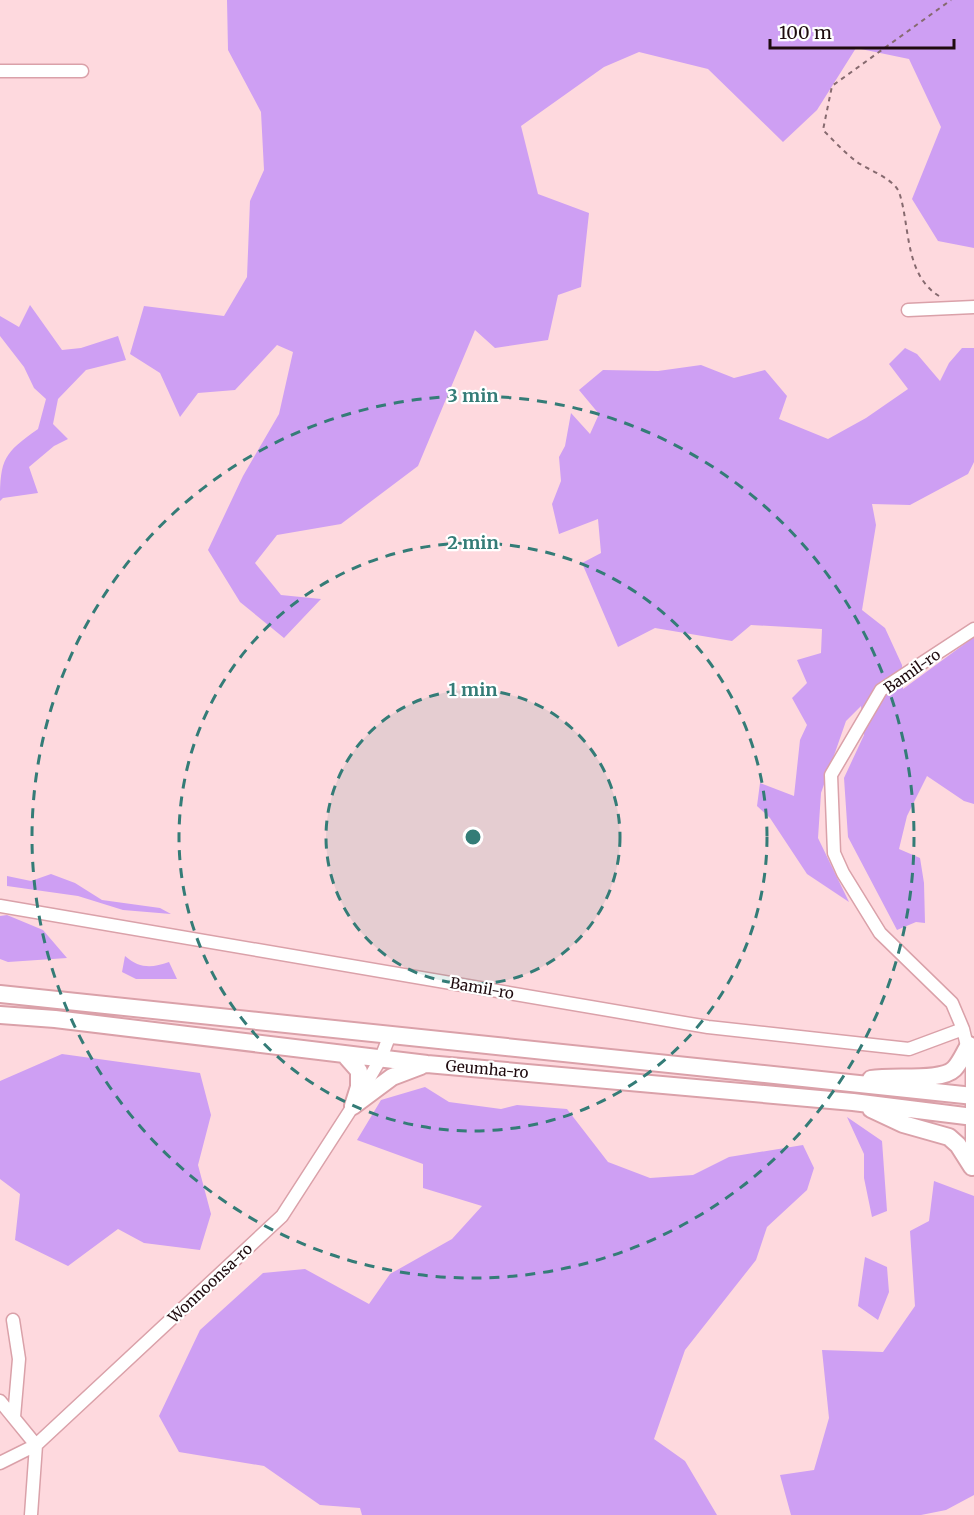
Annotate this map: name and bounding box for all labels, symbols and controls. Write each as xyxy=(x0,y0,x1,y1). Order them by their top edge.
scale bar xyxy=(770,12,954,50)
text: 100 m xyxy=(779,21,832,44)
text: 3 min xyxy=(448,384,498,407)
text: 2 min xyxy=(447,531,499,554)
street label: Bamil-ro xyxy=(880,645,944,697)
text: 1 min xyxy=(448,678,498,701)
centre of rings xyxy=(463,827,483,847)
street label: Bamil-ro xyxy=(449,973,516,1003)
street label: Geumha-ro xyxy=(445,1056,529,1082)
street label: Wonnoonsa-ro xyxy=(163,1239,256,1328)

